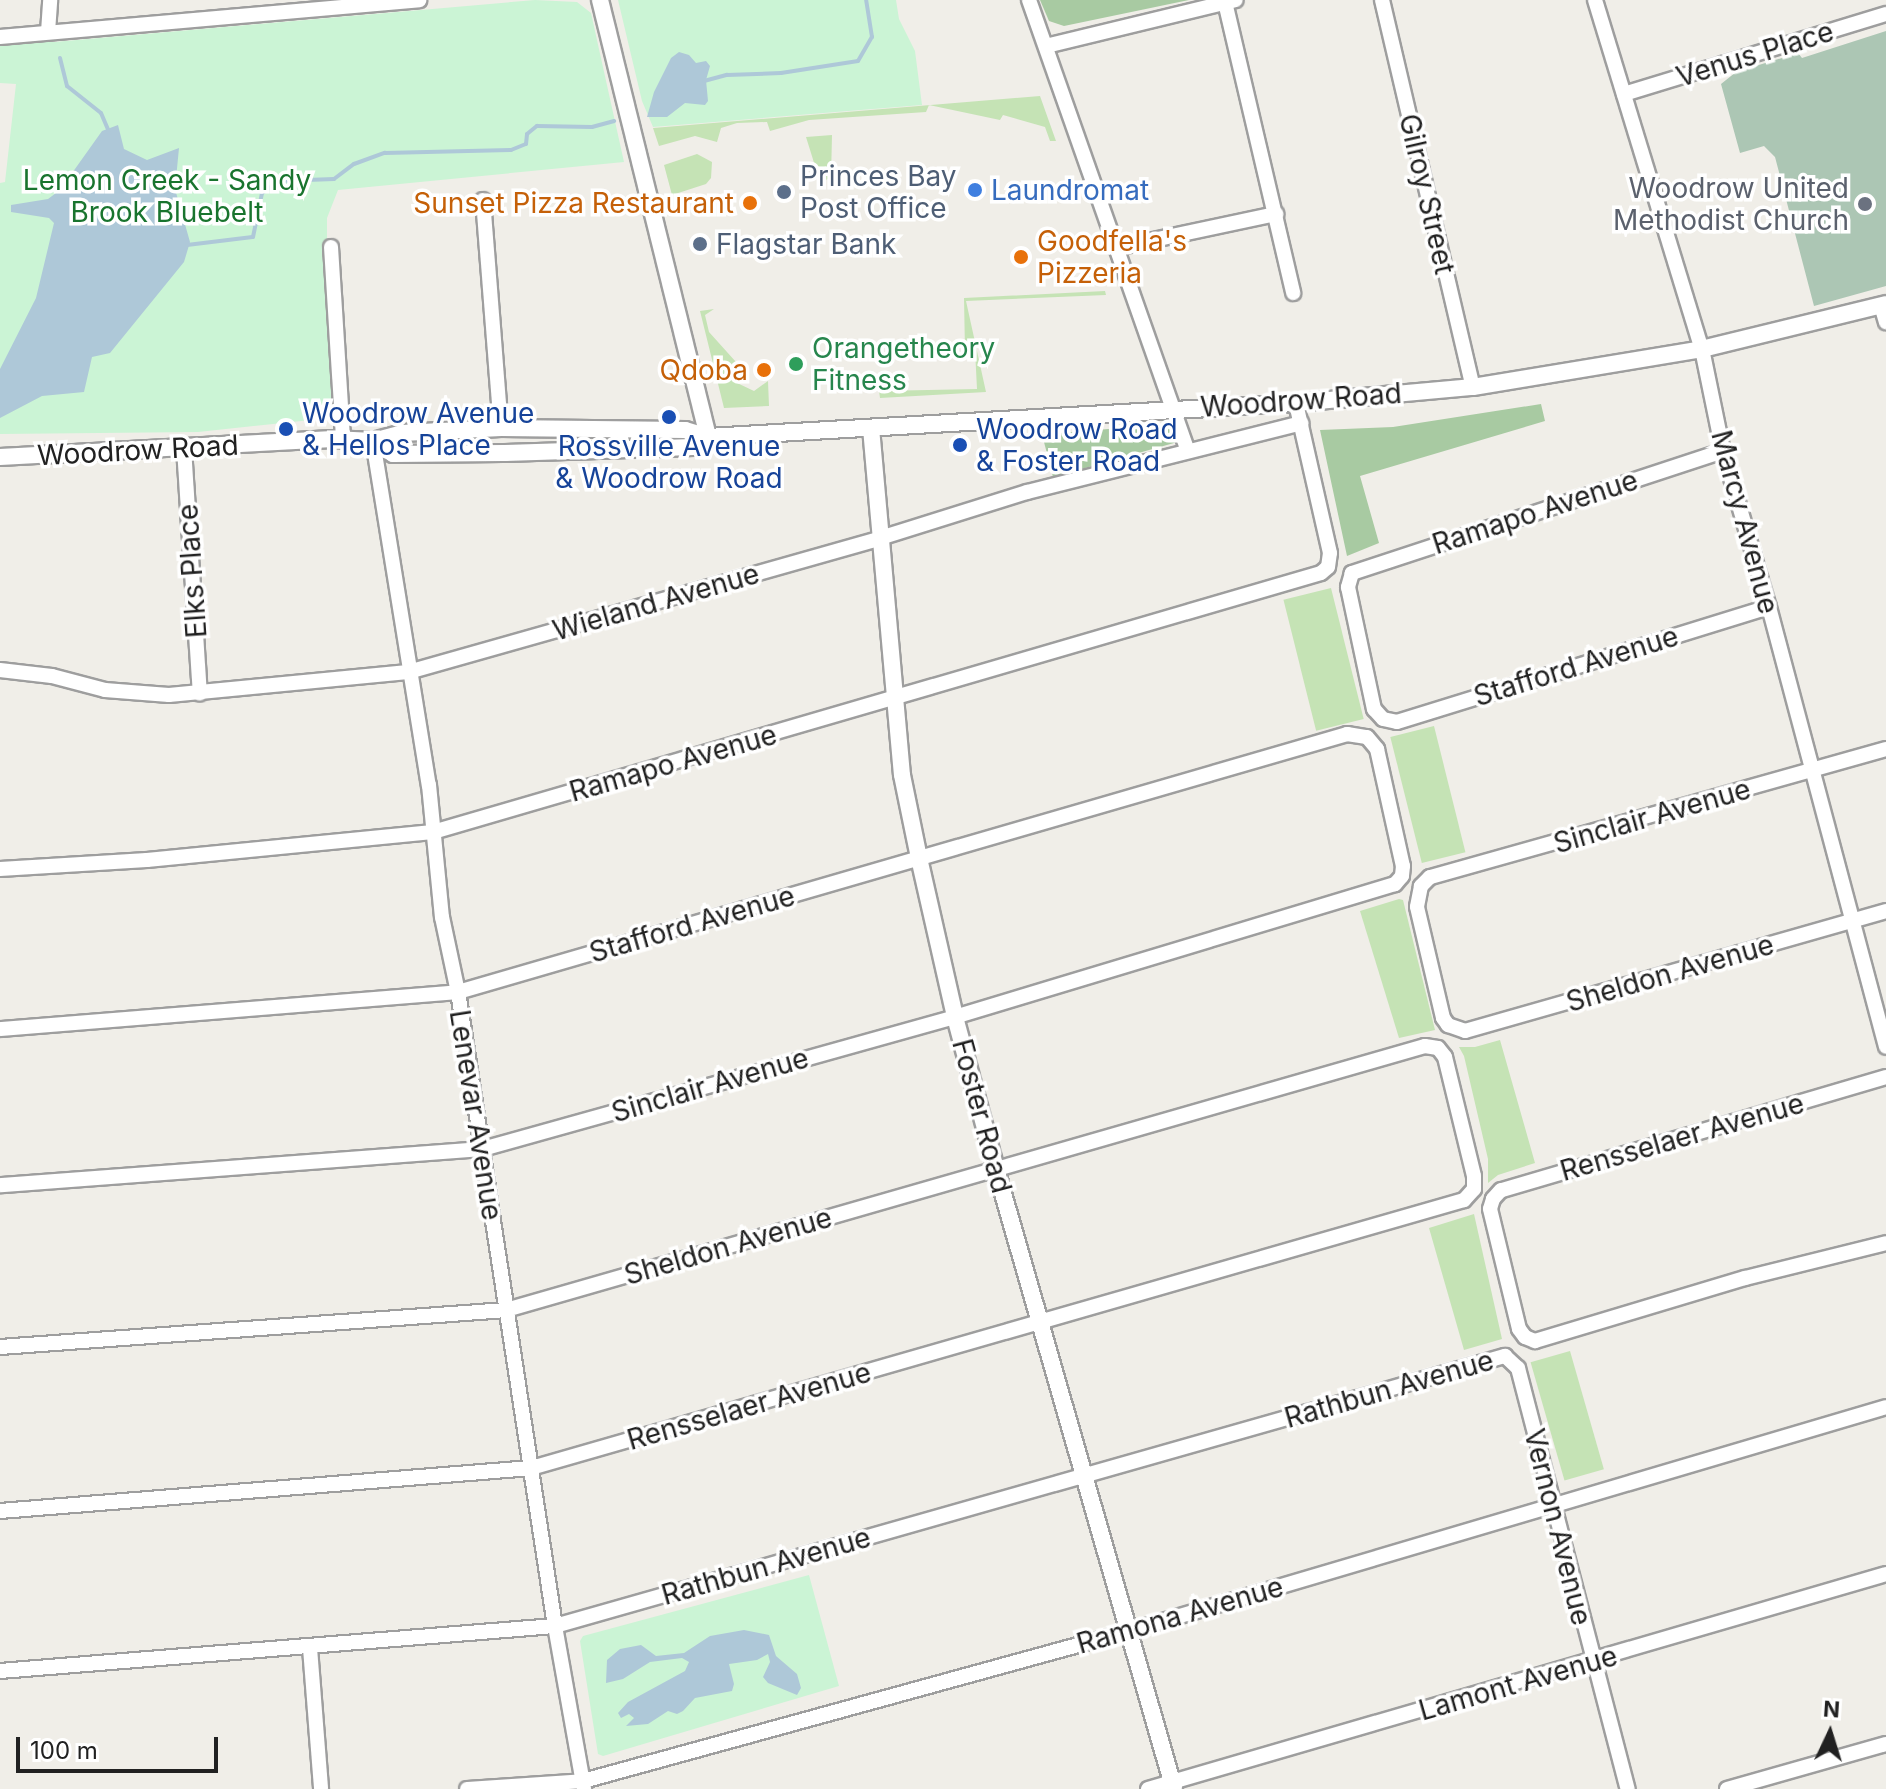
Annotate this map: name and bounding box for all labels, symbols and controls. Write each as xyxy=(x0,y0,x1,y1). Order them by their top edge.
street label: Venus Place xyxy=(1672,14,1838,94)
street label: Gilroy Street xyxy=(1392,111,1462,277)
place label: Princes Bay Post Office xyxy=(800,159,957,225)
park label: Lemon Creek - Sandy Brook Bluebelt xyxy=(23,163,311,229)
place label: Woodrow United Methodist Church xyxy=(1613,171,1849,237)
place label: Laundromat xyxy=(991,173,1149,207)
marker: Laundromat xyxy=(966,181,984,199)
marker: Princes Bay Post Office xyxy=(775,183,793,201)
place label: Sunset Pizza Restaurant xyxy=(413,186,734,220)
marker: Sunset Pizza Restaurant xyxy=(741,194,759,212)
marker: Woodrow United Methodist Church xyxy=(1856,195,1874,213)
place label: Goodfella's Pizzeria xyxy=(1037,224,1187,290)
place label: Flagstar Bank xyxy=(716,227,896,261)
marker: Flagstar Bank xyxy=(691,235,709,253)
marker: Goodfella's Pizzeria xyxy=(1012,248,1030,266)
place label: Orangetheory Fitness xyxy=(812,331,995,397)
place label: Qdoba xyxy=(660,353,748,387)
marker: Orangetheory Fitness xyxy=(787,355,805,373)
marker: Qdoba xyxy=(755,361,773,379)
street label: Woodrow Road xyxy=(1199,376,1403,424)
place label: Woodrow Avenue & Hellos Place xyxy=(302,396,534,462)
marker: Rossville Avenue & Woodrow Road xyxy=(660,408,678,426)
place label: Woodrow Road & Foster Road xyxy=(976,412,1178,478)
marker: Woodrow Avenue & Hellos Place xyxy=(277,420,295,438)
street label: Marcy Avenue xyxy=(1704,427,1786,617)
street label: Woodrow Road xyxy=(36,428,240,472)
place label: Rossville Avenue & Woodrow Road xyxy=(555,429,783,495)
marker: Woodrow Road & Foster Road xyxy=(951,436,969,454)
street label: Ramapo Avenue xyxy=(1428,463,1642,561)
street label: Elks Place xyxy=(171,503,213,639)
street label: Wieland Avenue xyxy=(549,556,763,648)
street label: Stafford Avenue xyxy=(1470,619,1682,713)
street label: Ramapo Avenue xyxy=(566,717,780,809)
street label: Sinclair Avenue xyxy=(1550,772,1754,860)
street label: Stafford Avenue xyxy=(585,879,799,969)
street label: Sheldon Avenue xyxy=(1562,927,1778,1019)
street label: Lenevar Avenue xyxy=(443,1007,509,1223)
street label: Foster Road xyxy=(945,1035,1019,1197)
street label: Sinclair Avenue xyxy=(608,1041,812,1129)
street label: Rensselaer Avenue xyxy=(1556,1086,1808,1188)
street label: Sheldon Avenue xyxy=(620,1200,836,1292)
street label: Rathbun Avenue xyxy=(1281,1343,1497,1435)
street label: Rensselaer Avenue xyxy=(623,1355,875,1457)
street label: Vernon Avenue xyxy=(1517,1425,1599,1629)
street label: Rathbun Avenue xyxy=(658,1520,874,1612)
street label: Ramona Avenue xyxy=(1073,1569,1287,1661)
street label: Lamont Avenue xyxy=(1415,1639,1621,1727)
north arrow xyxy=(1790,1693,1870,1773)
text: N xyxy=(1822,1696,1841,1723)
scale bar xyxy=(20,1721,222,1771)
text: 100 m xyxy=(30,1736,98,1765)

